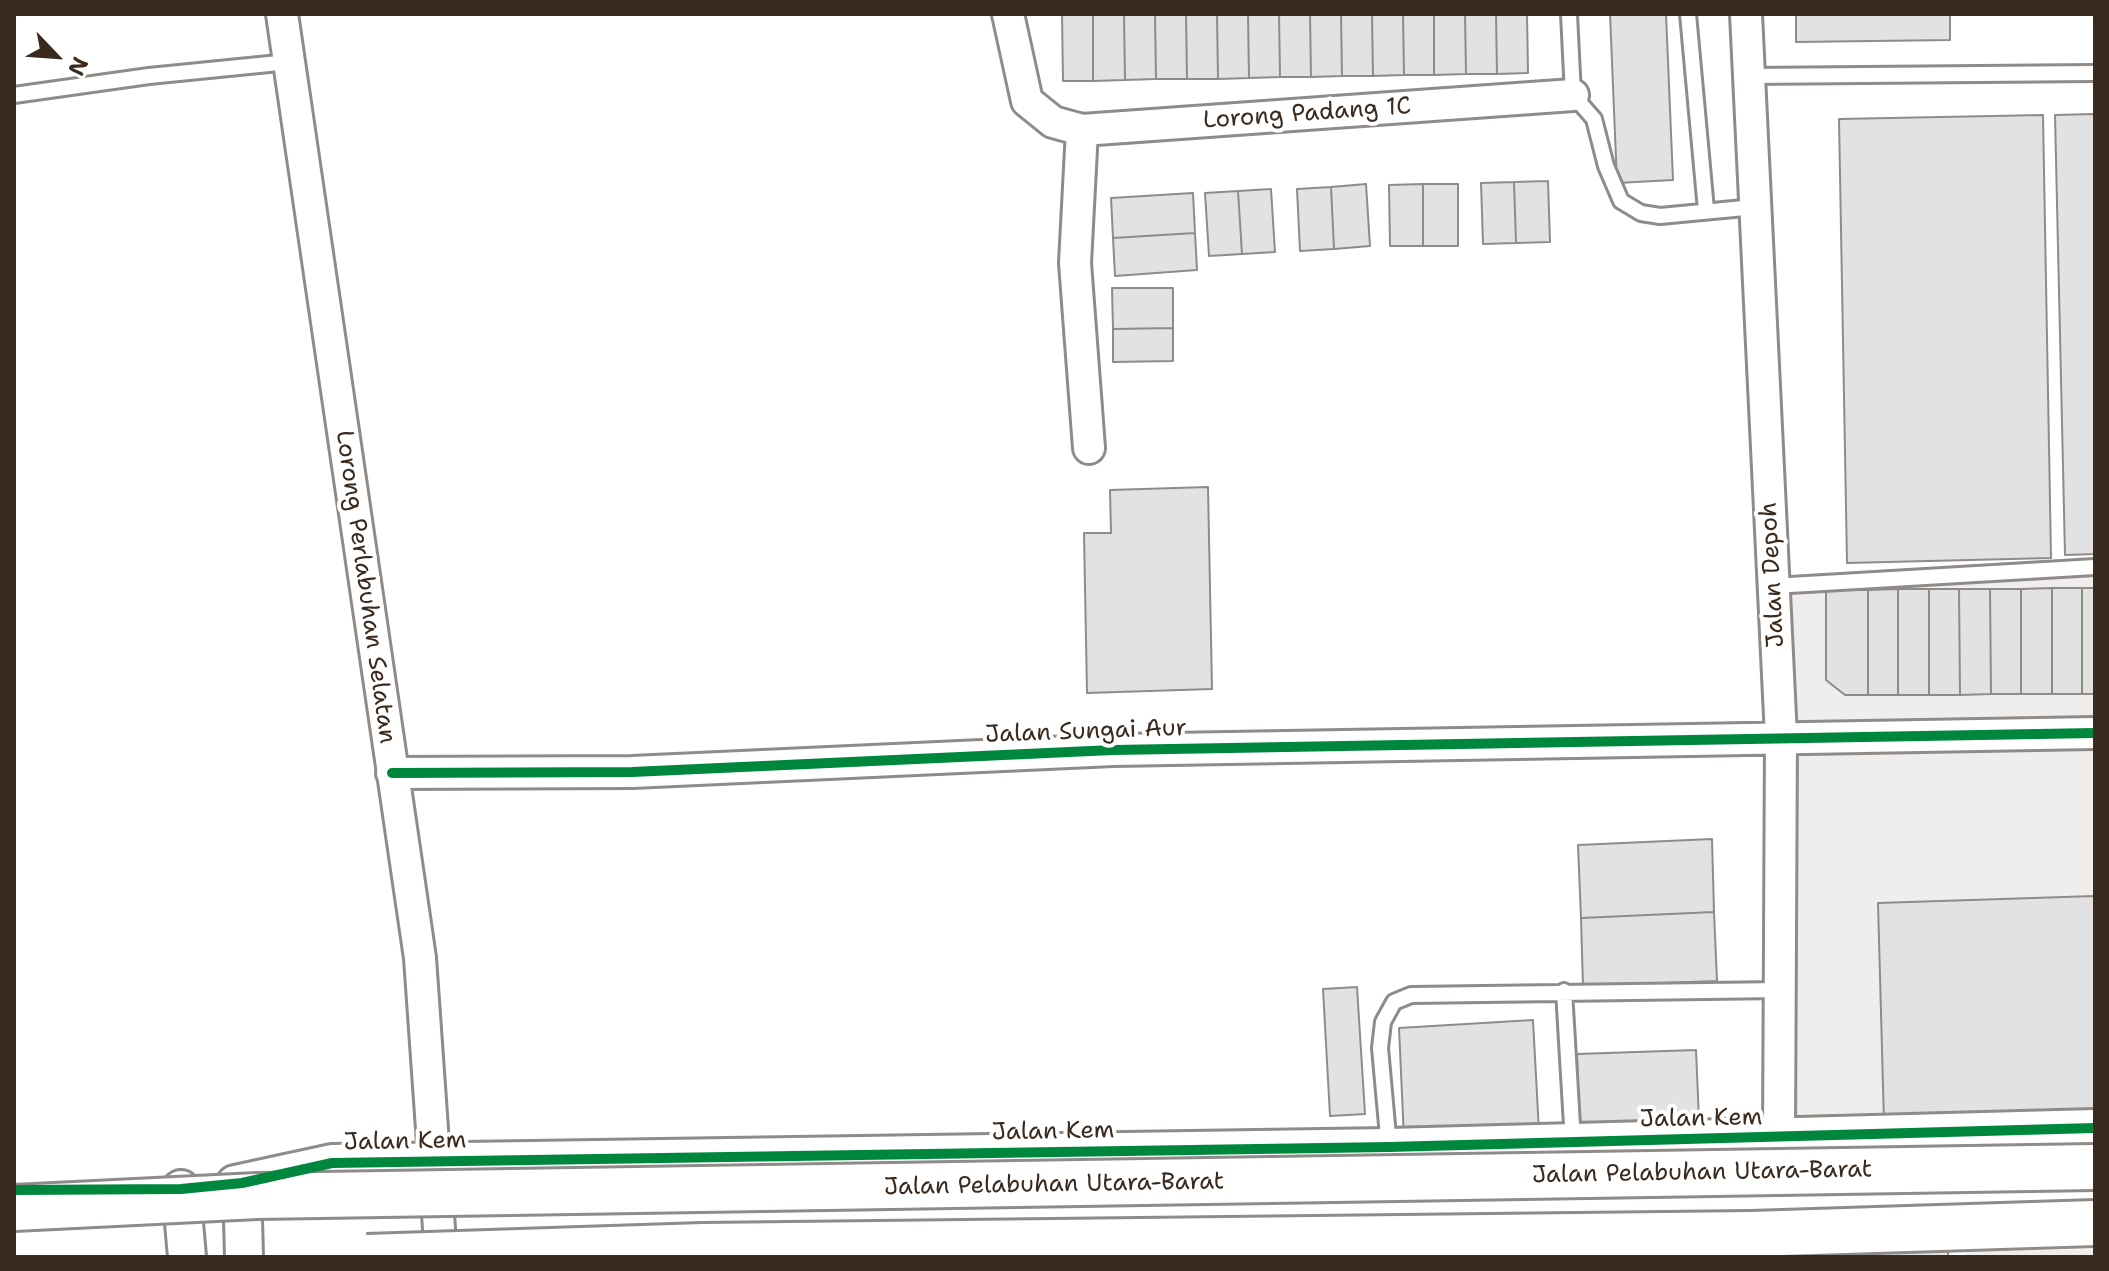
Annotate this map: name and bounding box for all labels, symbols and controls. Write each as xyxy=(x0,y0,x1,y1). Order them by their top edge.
north arrow xyxy=(16,16,96,96)
text: N xyxy=(61,52,95,80)
street label: Lorong Padang 1C xyxy=(1202,92,1412,136)
street label: Lorong Perlabuhan Selatan xyxy=(329,429,401,745)
street label: Jalan Depoh xyxy=(1755,501,1791,649)
street label: Jalan Sungai Aur xyxy=(985,714,1187,750)
street label: Jalan Kem xyxy=(1639,1104,1763,1134)
street label: Jalan Kem xyxy=(991,1117,1115,1147)
street label: Jalan Kem xyxy=(343,1127,467,1157)
street label: Jalan Pelabuhan Utara-Barat xyxy=(1532,1156,1872,1190)
street label: Jalan Pelabuhan Utara-Barat xyxy=(884,1168,1224,1202)

